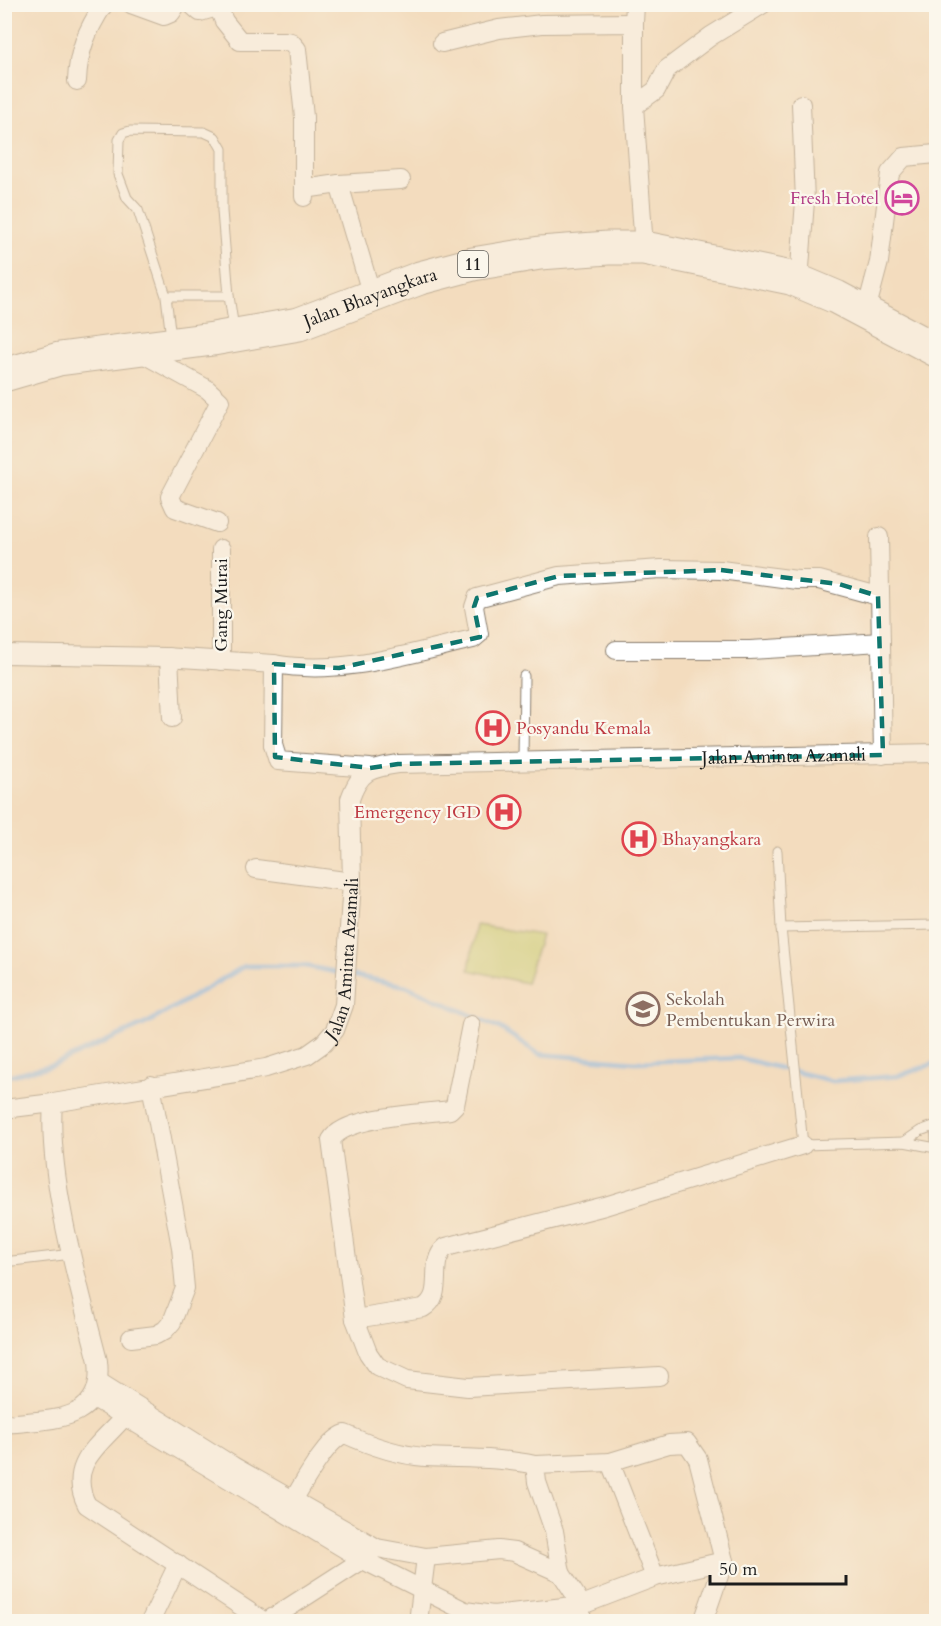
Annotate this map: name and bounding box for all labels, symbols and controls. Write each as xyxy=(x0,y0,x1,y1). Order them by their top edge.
hotel icon: Fresh Hotel xyxy=(884,180,920,216)
place label: Fresh Hotel xyxy=(790,186,879,211)
road number: 11 xyxy=(458,251,488,277)
street label: Jalan Bhayangkara xyxy=(297,262,440,335)
street label: Gang Murai xyxy=(209,558,234,652)
hospital icon: Posyandu Kemala xyxy=(475,710,511,746)
place label: Posyandu Kemala xyxy=(516,716,651,741)
street label: Jalan Aminta Azamali xyxy=(698,742,866,771)
hospital icon: Emergency IGD xyxy=(486,794,522,830)
place label: Emergency IGD xyxy=(354,800,481,825)
hospital icon: Bhayangkara xyxy=(621,821,657,857)
place label: Bhayangkara xyxy=(662,827,761,852)
street label: Jalan Aminta Azamali xyxy=(317,877,365,1048)
place label: Sekolah Pembentukan Perwira xyxy=(666,987,836,1033)
school or university icon: Sekolah Pembentukan Perwira xyxy=(625,991,661,1027)
scale bar xyxy=(710,1548,846,1586)
text: 50 m xyxy=(719,1557,758,1582)

